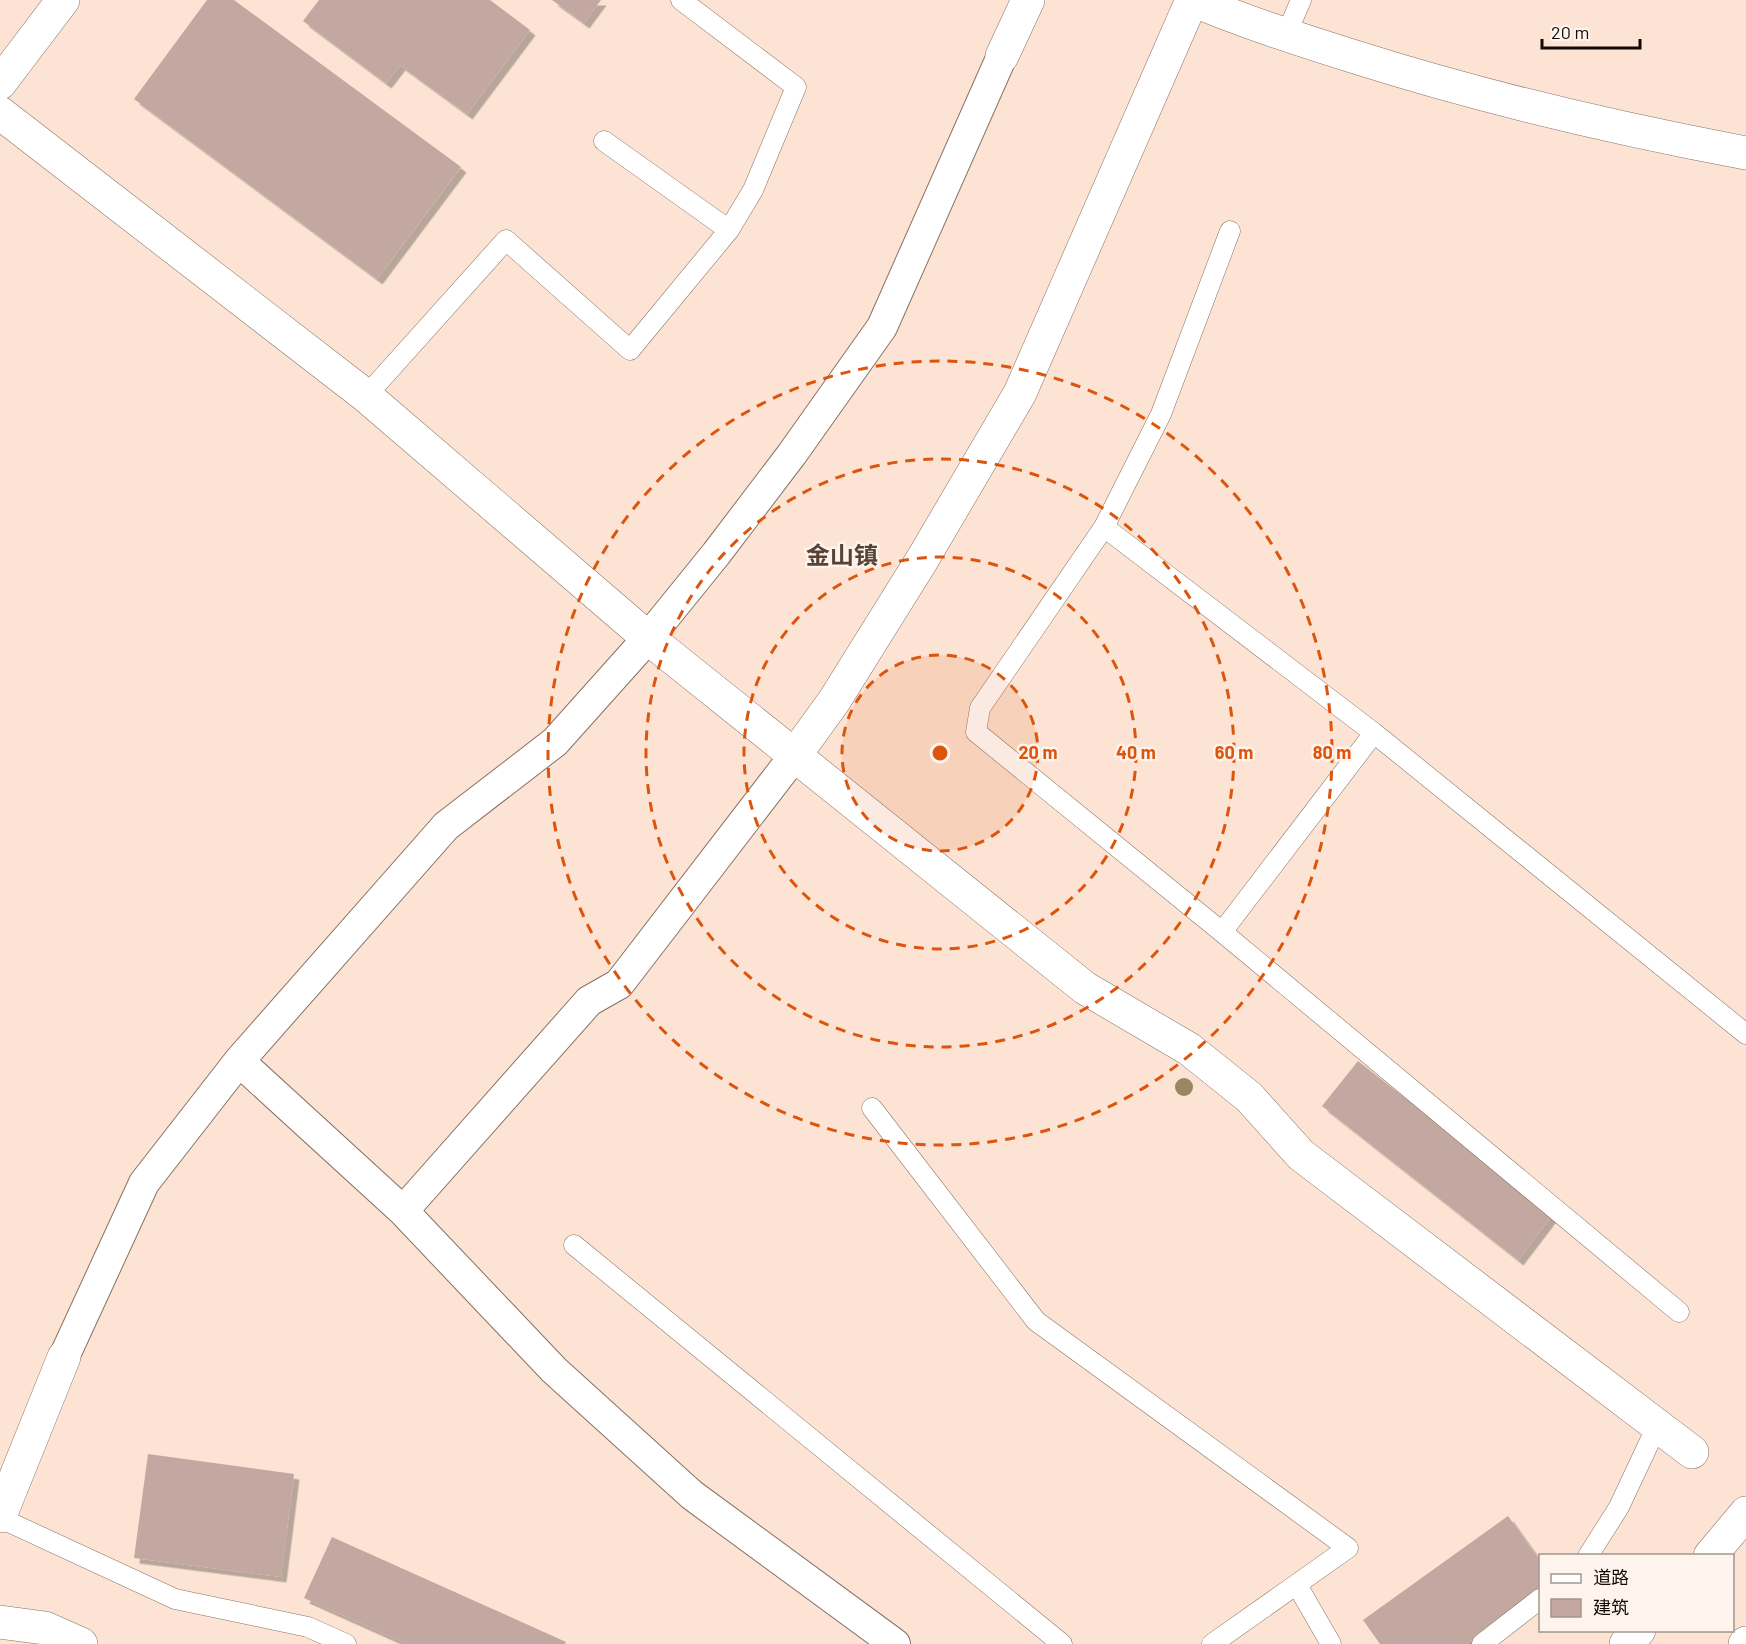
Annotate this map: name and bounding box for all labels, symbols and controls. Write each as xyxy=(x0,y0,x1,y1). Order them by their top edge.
scale bar xyxy=(1542,12,1640,50)
text: 20 m xyxy=(1551,21,1589,43)
district label: 金山镇 xyxy=(806,540,878,569)
text: 20 m xyxy=(1019,741,1057,763)
text: 40 m xyxy=(1116,741,1156,763)
text: 60 m xyxy=(1215,741,1253,763)
text: 80 m xyxy=(1313,741,1351,763)
centre of rings xyxy=(930,743,950,763)
legend xyxy=(1539,1554,1734,1632)
text: 道路 xyxy=(1593,1566,1629,1588)
text: 建筑 xyxy=(1593,1596,1629,1618)

